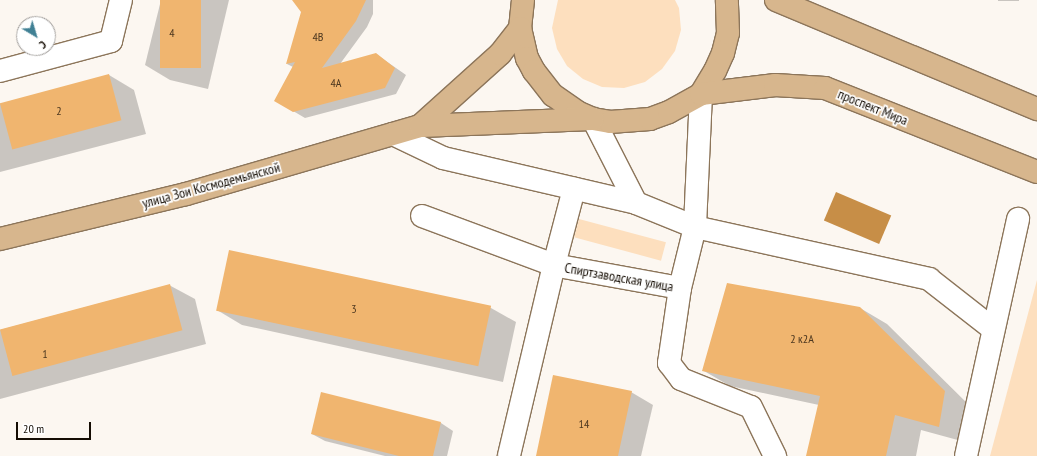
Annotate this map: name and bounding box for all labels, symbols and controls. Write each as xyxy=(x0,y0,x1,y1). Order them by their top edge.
north arrow xyxy=(16,16,56,56)
house number: 4 xyxy=(169,26,175,40)
house number: 4В xyxy=(312,30,324,44)
text: С xyxy=(36,38,49,52)
house number: 4А xyxy=(330,76,342,90)
street label: проспект Мира xyxy=(835,85,911,129)
house number: 2 xyxy=(56,104,62,118)
street label: улица Зои Космодемьянской xyxy=(140,159,282,211)
street label: Спиртзаводская улица xyxy=(563,259,675,295)
house number: 3 xyxy=(351,302,357,316)
house number: 2 к2А xyxy=(790,332,814,346)
house number: 1 xyxy=(42,347,48,361)
scale bar xyxy=(18,414,93,440)
house number: 14 xyxy=(579,417,589,431)
text: 20 m xyxy=(23,421,44,436)

